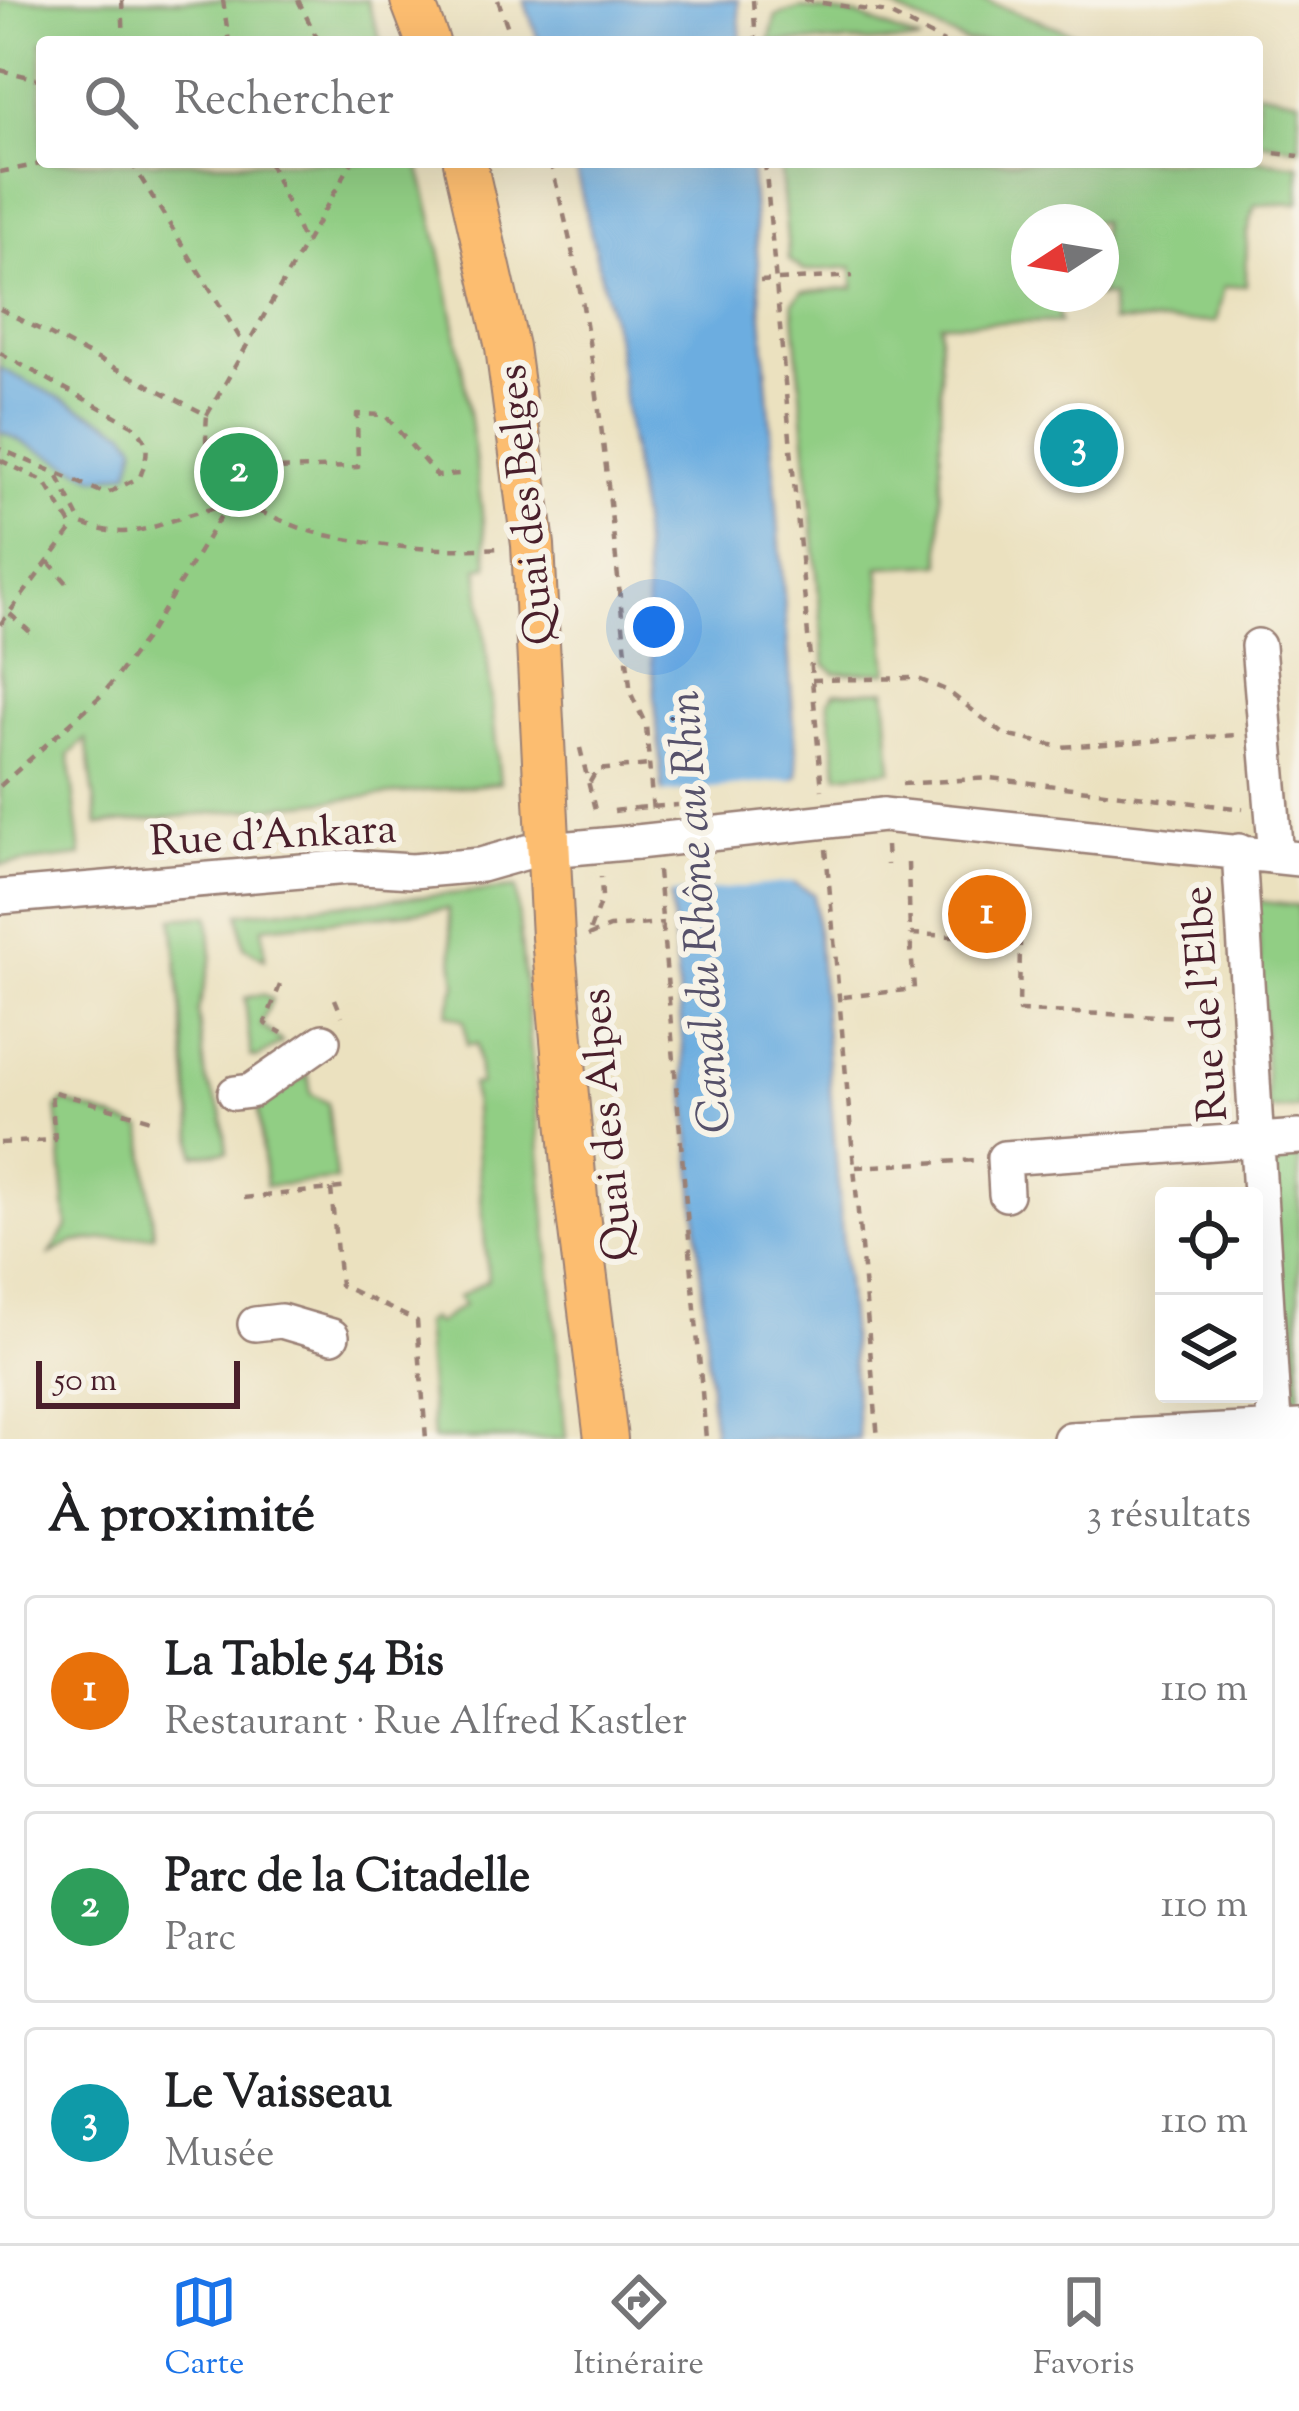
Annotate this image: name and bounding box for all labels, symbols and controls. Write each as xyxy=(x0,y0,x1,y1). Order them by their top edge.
search box xyxy=(36,36,1263,168)
icon: search xyxy=(78,69,144,135)
text: Rechercher xyxy=(174,70,394,135)
north arrow xyxy=(1011,204,1119,312)
street label: Quai des Belges xyxy=(484,361,574,648)
pin: 3 xyxy=(1040,403,1118,493)
pin: 2 xyxy=(200,427,278,517)
your location xyxy=(624,597,684,657)
water label: Canal du Rhône au Rhin xyxy=(655,688,750,1135)
street label: Rue d'Ankara xyxy=(148,802,398,874)
pin: 1 xyxy=(948,869,1026,959)
street label: Rue de l'Elbe xyxy=(1170,884,1246,1123)
street label: Quai des Alpes xyxy=(568,986,652,1263)
map controls xyxy=(1155,1187,1263,1403)
button: locate xyxy=(1155,1187,1263,1295)
button: layers xyxy=(1155,1295,1263,1403)
scale bar xyxy=(36,1355,240,1408)
text: 50 m xyxy=(54,1358,117,1406)
text: À proximité xyxy=(48,1481,315,1554)
text: 3 résultats xyxy=(1086,1489,1251,1545)
text: La Table 54 Bis xyxy=(165,1631,444,1696)
text: 1 xyxy=(83,1663,97,1719)
text: 110 m xyxy=(1161,1663,1248,1719)
text: Restaurant · Rue Alfred Kastler xyxy=(165,1696,687,1752)
text: Parc de la Citadelle xyxy=(165,1847,530,1912)
text: 2 xyxy=(81,1879,99,1935)
text: 110 m xyxy=(1161,1879,1248,1935)
text: Parc xyxy=(165,1912,236,1968)
text: Le Vaisseau xyxy=(165,2063,392,2128)
text: 3 xyxy=(82,2095,98,2151)
text: 110 m xyxy=(1161,2095,1248,2151)
text: Musée xyxy=(165,2128,274,2184)
tab: Carte xyxy=(164,2269,244,2389)
tab: Itinéraire xyxy=(573,2269,704,2389)
tab: Favoris xyxy=(1033,2269,1135,2389)

